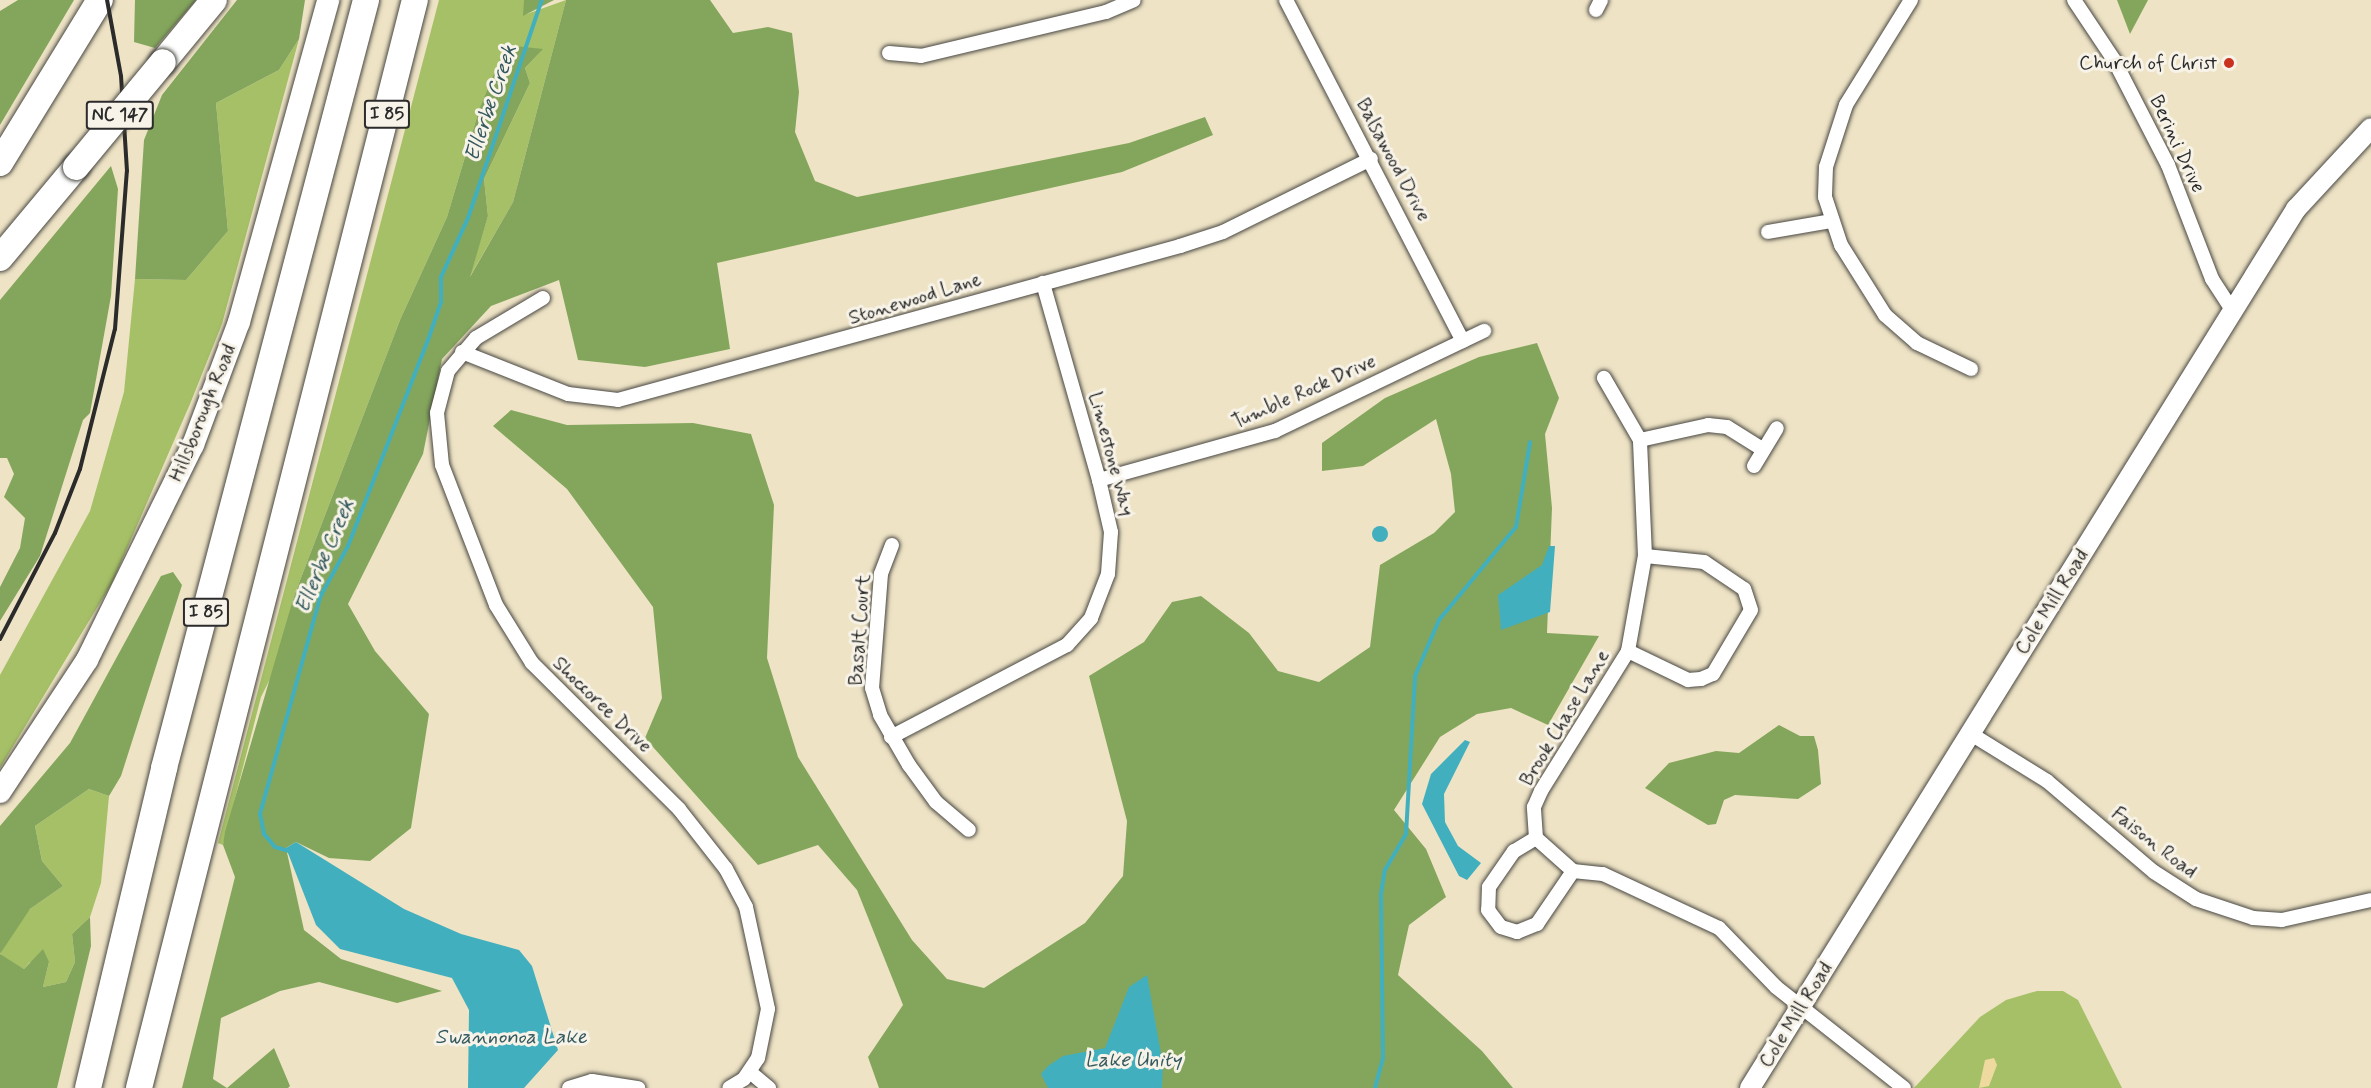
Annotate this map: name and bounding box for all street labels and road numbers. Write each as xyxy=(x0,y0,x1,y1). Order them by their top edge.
street label: Berini Drive xyxy=(2144,91,2210,197)
street label: Balsawood Drive xyxy=(1351,95,1435,225)
road number: I 85 xyxy=(363,99,411,129)
road number: NC 147 xyxy=(86,100,154,130)
street label: Stonewood Lane xyxy=(845,267,985,331)
street label: Hillsborough Road xyxy=(165,341,241,485)
street label: Tumble Rock Drive xyxy=(1228,349,1380,435)
street label: Limestone Way xyxy=(1083,388,1139,520)
street label: Cole Mill Road xyxy=(2010,545,2094,659)
street label: Basalt Court xyxy=(844,574,876,686)
road number: I 85 xyxy=(182,597,230,627)
street label: Brook Chase Lane xyxy=(1515,646,1615,790)
street label: Shoccoree Drive xyxy=(547,652,657,758)
street label: Faison Road xyxy=(2106,802,2202,884)
street label: Cole Mill Road xyxy=(1754,958,1838,1072)

